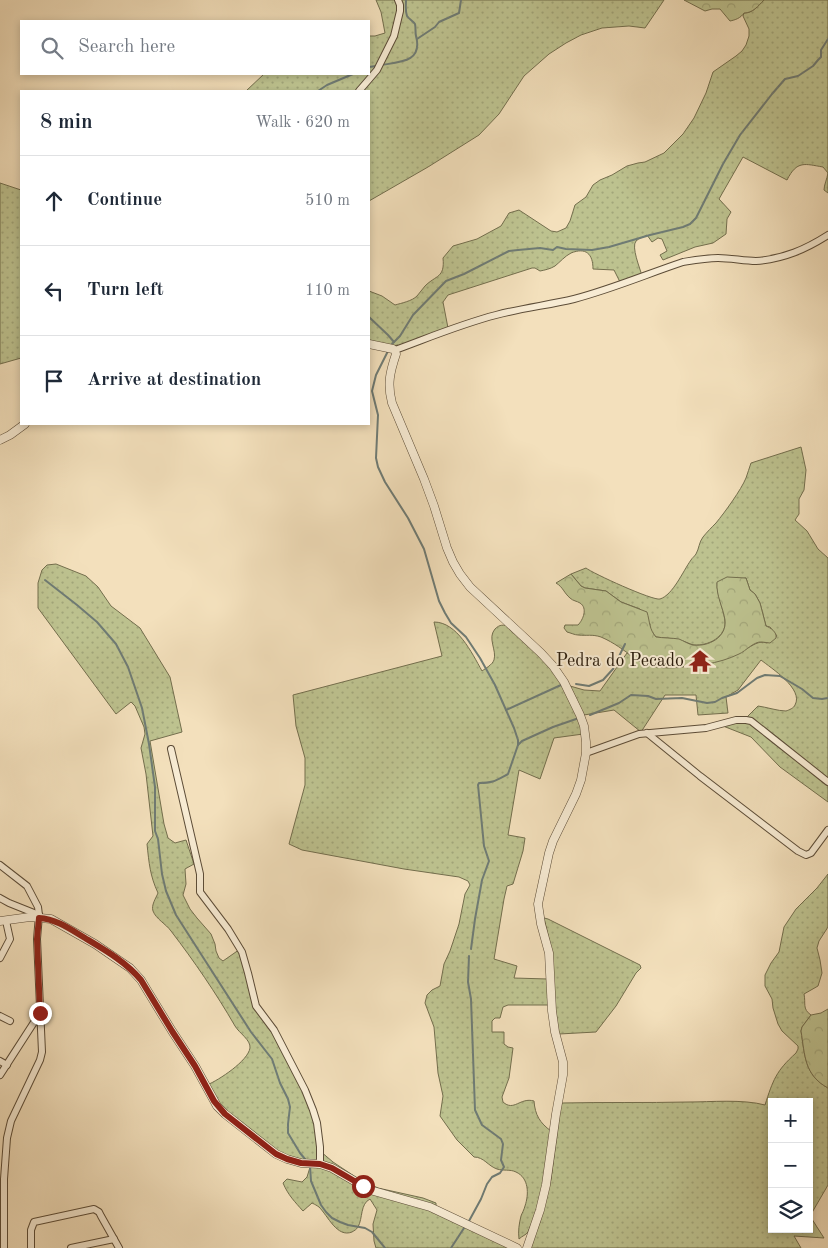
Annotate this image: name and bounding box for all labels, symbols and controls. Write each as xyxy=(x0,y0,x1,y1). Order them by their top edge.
search box xyxy=(20,20,370,75)
icon: search xyxy=(38,34,66,62)
text: Search here xyxy=(78,38,175,57)
text: 8 min xyxy=(40,112,93,133)
text: Walk · 620 m xyxy=(255,115,350,131)
icon: ahead xyxy=(40,187,68,215)
text: Continue xyxy=(87,191,162,210)
text: 510 m xyxy=(305,193,350,209)
icon: left xyxy=(40,277,68,305)
text: Turn left xyxy=(87,281,164,300)
text: 110 m xyxy=(305,283,350,299)
icon: arrive xyxy=(40,367,68,395)
text: Arrive at destination xyxy=(87,371,261,390)
temple icon: Pedra do Pecado xyxy=(687,648,713,674)
place label: Pedra do Pecado xyxy=(556,652,684,670)
route end xyxy=(29,1002,52,1025)
map controls xyxy=(768,1098,813,1233)
button: + xyxy=(768,1098,813,1143)
button: − xyxy=(768,1143,813,1188)
route start xyxy=(352,1175,375,1198)
button: layers xyxy=(768,1188,813,1233)

